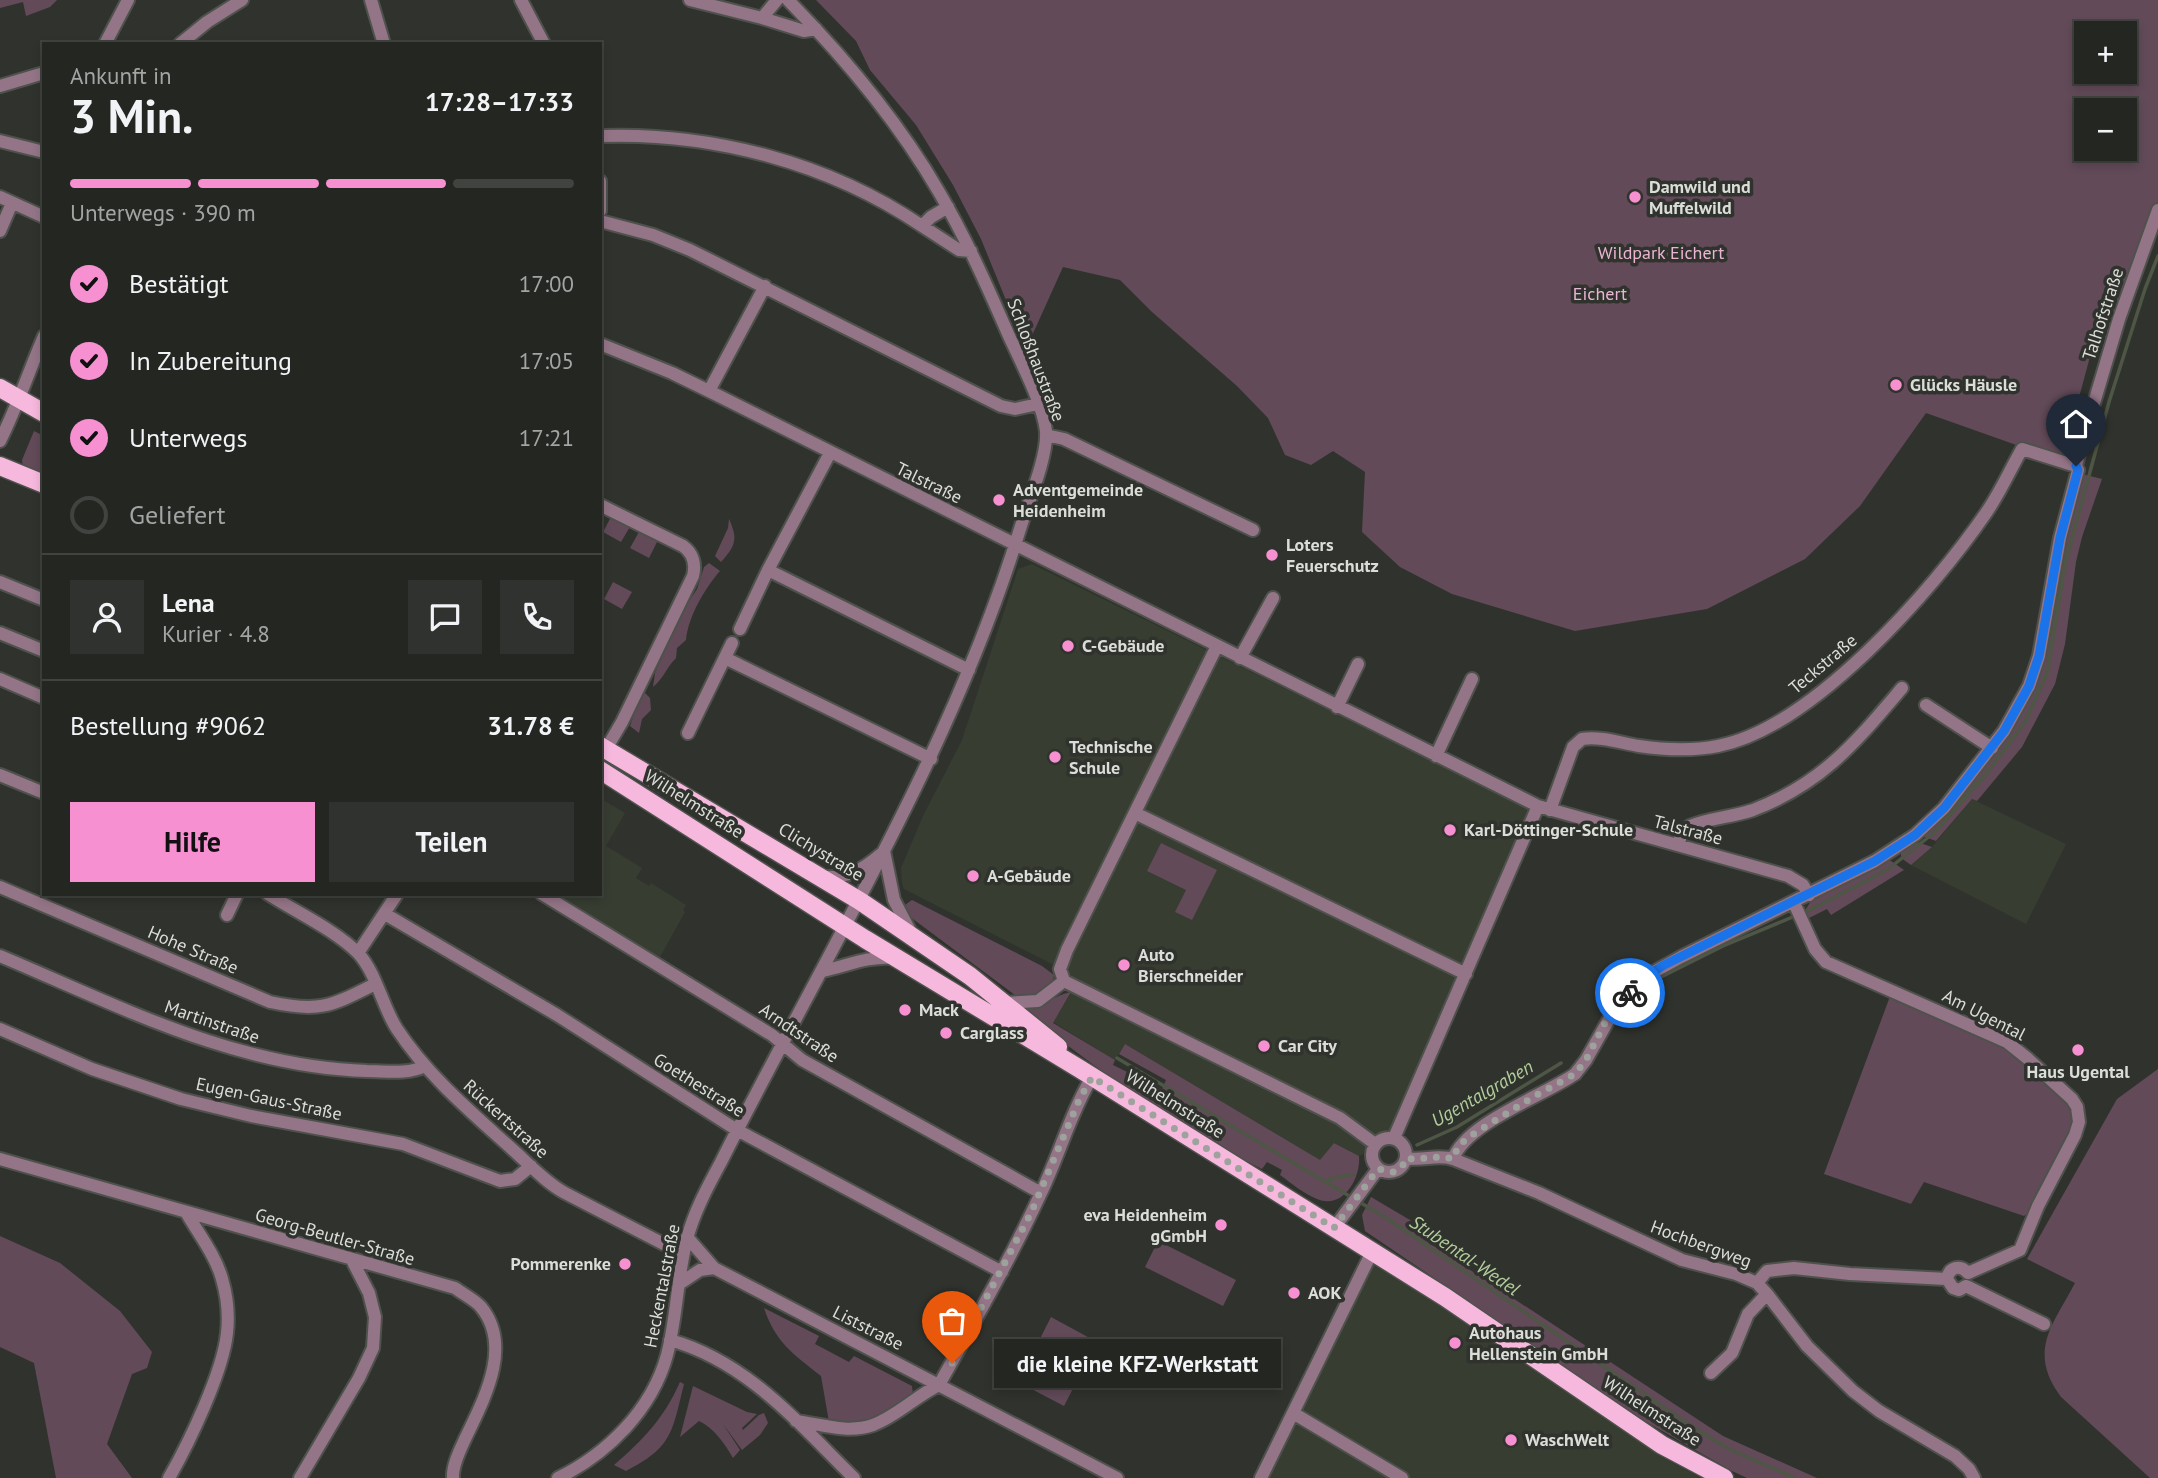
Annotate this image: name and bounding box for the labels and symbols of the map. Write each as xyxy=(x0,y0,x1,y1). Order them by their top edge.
place label: Damwild und Muffelwild xyxy=(1649,175,1751,219)
marker: Damwild und Muffelwild xyxy=(1627,189,1643,205)
park label: Wildpark Eichert xyxy=(1598,241,1724,264)
street label: Talhofstraße xyxy=(2077,265,2128,363)
park label: Eichert xyxy=(1573,282,1627,305)
street label: Schloßhaustraße xyxy=(1002,295,1071,425)
place label: Glücks Häusle xyxy=(1910,373,2017,396)
marker: Glücks Häusle xyxy=(1888,377,1904,393)
pin xyxy=(2046,394,2106,466)
street label: Talstraße xyxy=(892,457,966,508)
place label: Adventgemeinde Heidenheim xyxy=(1013,478,1143,522)
marker: Adventgemeinde Heidenheim xyxy=(991,492,1007,508)
place label: Loters Feuerschutz xyxy=(1286,533,1379,577)
marker: Loters Feuerschutz xyxy=(1264,547,1280,563)
street label: Teckstraße xyxy=(1784,628,1861,699)
place label: C-Gebäude xyxy=(1082,634,1165,657)
marker: C-Gebäude xyxy=(1060,638,1076,654)
place label: Technische Schule xyxy=(1069,735,1153,779)
marker: Technische Schule xyxy=(1047,749,1063,765)
street label: Wilhelmstraße xyxy=(641,764,748,843)
street label: Talstraße xyxy=(1651,809,1725,850)
street label: Clichystraße xyxy=(775,817,868,886)
place label: Karl-Döttinger-Schule xyxy=(1464,818,1633,841)
marker: Karl-Döttinger-Schule xyxy=(1442,822,1458,838)
place label: A-Gebäude xyxy=(987,864,1071,887)
marker: A-Gebäude xyxy=(965,868,981,884)
street label: Hohe Straße xyxy=(144,920,242,979)
place label: Auto Bierschneider xyxy=(1138,943,1244,987)
marker: Auto Bierschneider xyxy=(1116,957,1132,973)
courier xyxy=(1595,958,1665,1028)
street label: Am Ugental xyxy=(1939,984,2030,1046)
street label: Martinstraße xyxy=(162,995,263,1049)
street label: Arndtstraße xyxy=(755,998,843,1068)
place label: Mack xyxy=(919,998,959,1021)
marker: Mack xyxy=(897,1002,913,1018)
place label: Carglass xyxy=(960,1021,1025,1044)
marker: Carglass xyxy=(938,1025,954,1041)
place label: Car City xyxy=(1278,1034,1337,1057)
marker: Car City xyxy=(1256,1038,1272,1054)
marker: Haus Ugental xyxy=(2070,1042,2086,1058)
street label: Goethestraße xyxy=(649,1047,749,1122)
water label: Ugentalgraben xyxy=(1427,1054,1537,1132)
place label: Haus Ugental xyxy=(2027,1060,2130,1083)
street label: Wilhelmstraße xyxy=(1122,1064,1229,1143)
street label: Eugen-Gaus-Straße xyxy=(194,1072,344,1125)
street label: Rückertstraße xyxy=(459,1074,554,1163)
street label: Georg-Beutler-Straße xyxy=(253,1203,418,1270)
place label: eva Heidenheim gGmbH xyxy=(1083,1203,1207,1247)
water label: Stubental-Wedel xyxy=(1405,1209,1525,1301)
street label: Hochbergweg xyxy=(1647,1215,1755,1272)
marker: eva Heidenheim gGmbH xyxy=(1213,1217,1229,1233)
street label: Heckentalstraße xyxy=(638,1222,685,1350)
place label: Pommerenke xyxy=(511,1252,611,1275)
marker: Pommerenke xyxy=(617,1256,633,1272)
place label: AOK xyxy=(1308,1281,1342,1304)
marker: AOK xyxy=(1286,1285,1302,1301)
pin xyxy=(922,1291,982,1363)
street label: Liststraße xyxy=(829,1300,907,1355)
place label: Autohaus Hellenstein GmbH xyxy=(1469,1321,1608,1365)
marker: Autohaus Hellenstein GmbH xyxy=(1447,1335,1463,1351)
callout: die kleine KFZ-Werkstatt xyxy=(994,1338,1281,1388)
street label: Wilhelmstraße xyxy=(1599,1370,1706,1451)
place label: WaschWelt xyxy=(1525,1428,1610,1451)
marker: WaschWelt xyxy=(1503,1432,1519,1448)

